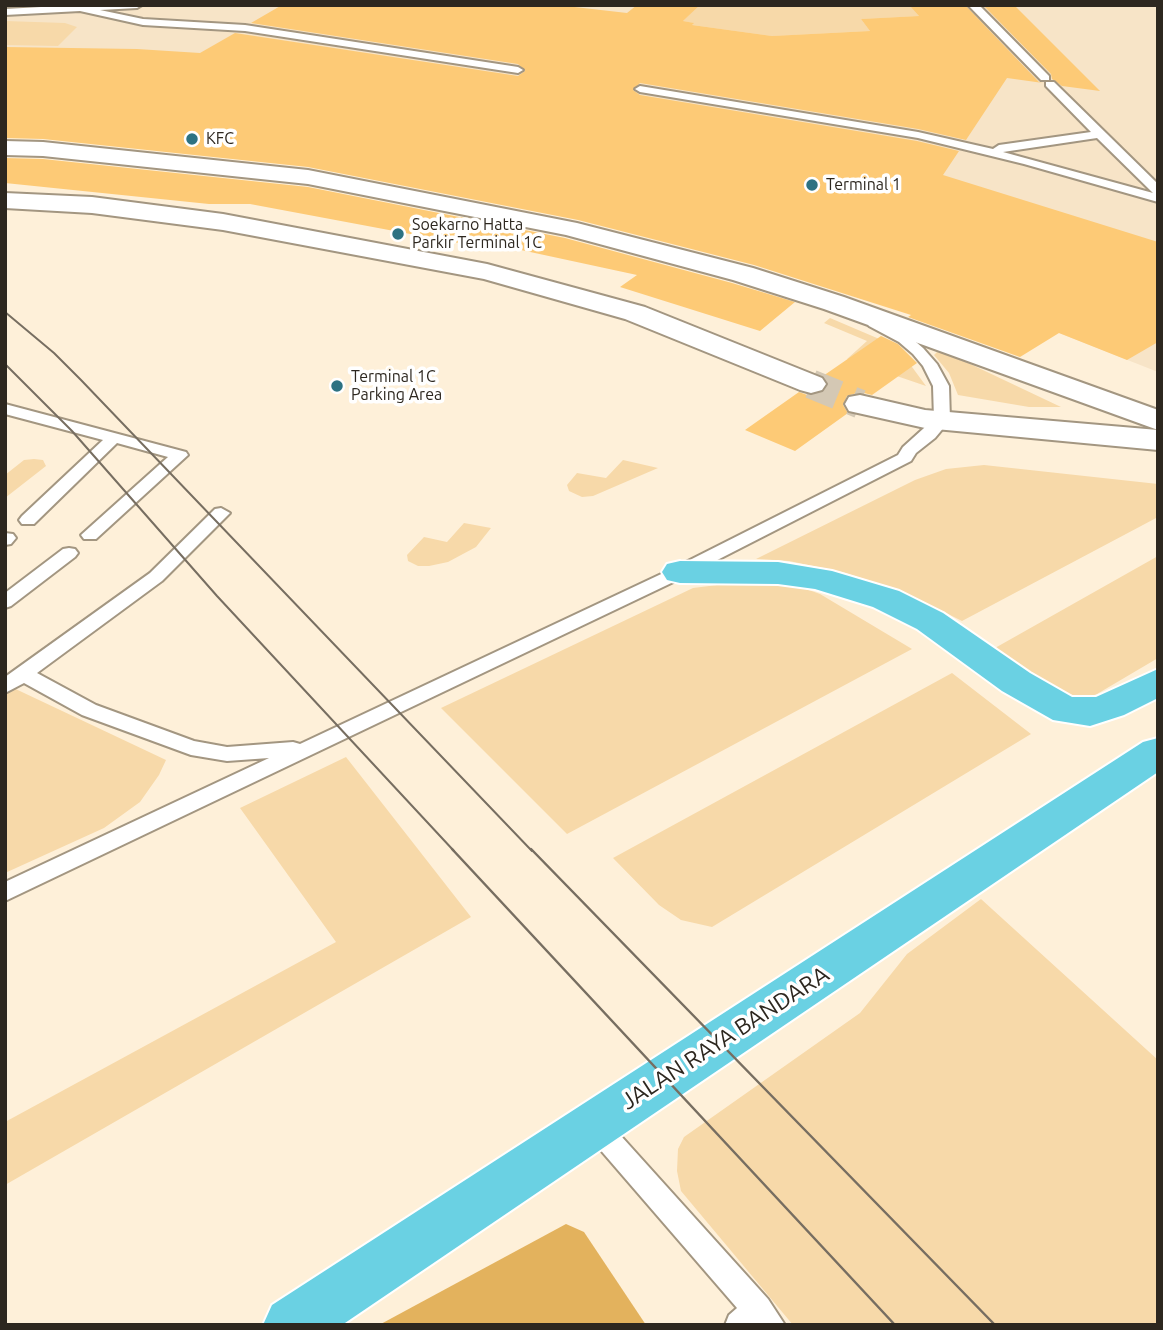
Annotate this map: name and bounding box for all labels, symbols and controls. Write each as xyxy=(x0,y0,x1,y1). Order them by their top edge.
place label: KFC xyxy=(206,129,234,149)
marker: KFC xyxy=(184,131,200,147)
place label: Terminal 1 xyxy=(826,175,901,195)
marker: Terminal 1 xyxy=(804,177,820,193)
place label: Soekarno Hatta Parkir Terminal 1C xyxy=(412,215,542,253)
marker: Soekarno Hatta Parkir Terminal 1C xyxy=(390,226,406,242)
place label: Terminal 1C Parking Area xyxy=(351,367,442,405)
marker: Terminal 1C Parking Area xyxy=(329,378,345,394)
street label: JALAN RAYA BANDARA xyxy=(616,960,834,1116)

